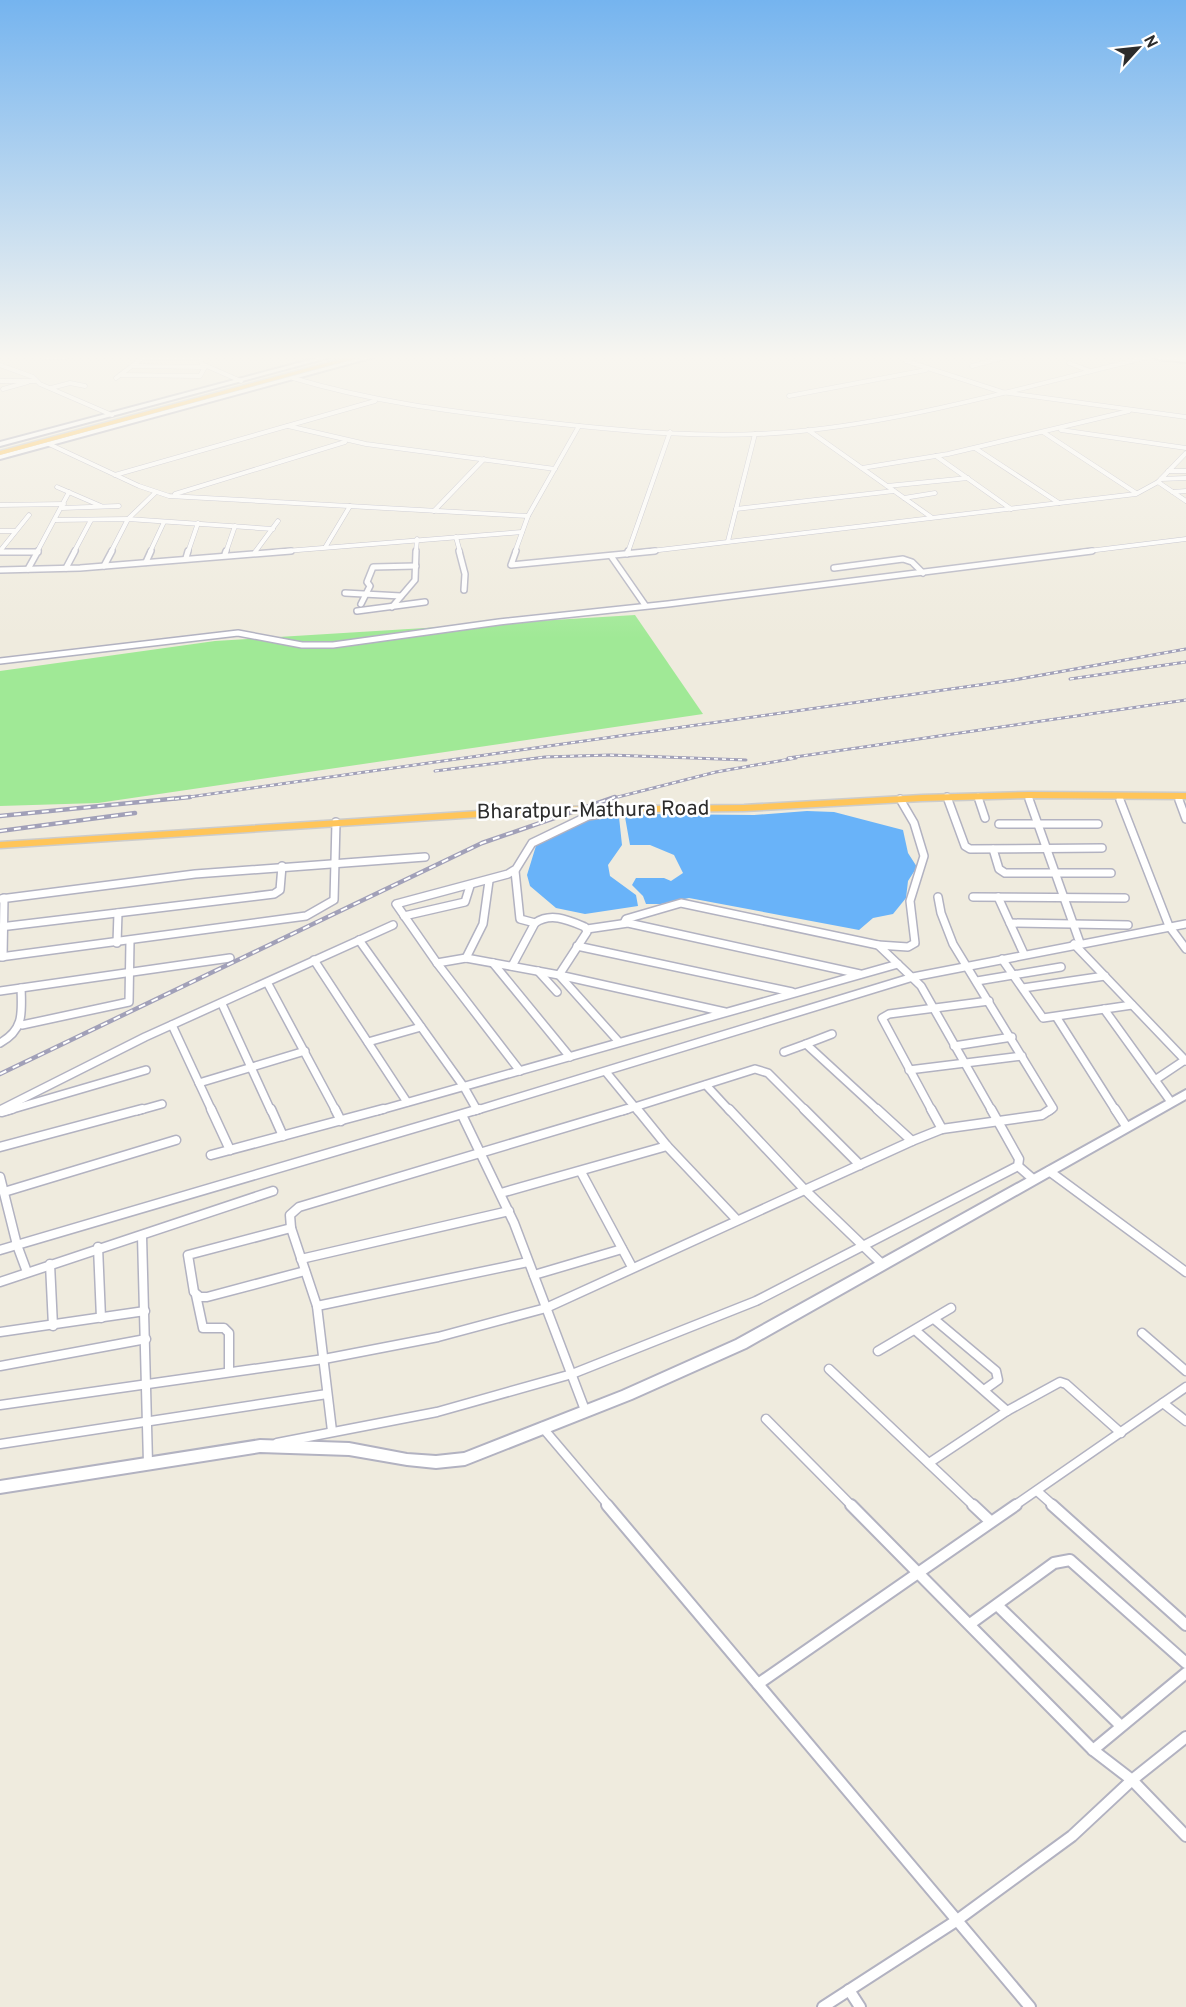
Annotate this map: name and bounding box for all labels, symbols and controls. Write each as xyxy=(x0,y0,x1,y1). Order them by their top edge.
north arrow xyxy=(1108,18,1168,78)
text: N xyxy=(1138,32,1161,52)
street label: Bharatpur-Mathura Road xyxy=(476,795,710,827)

